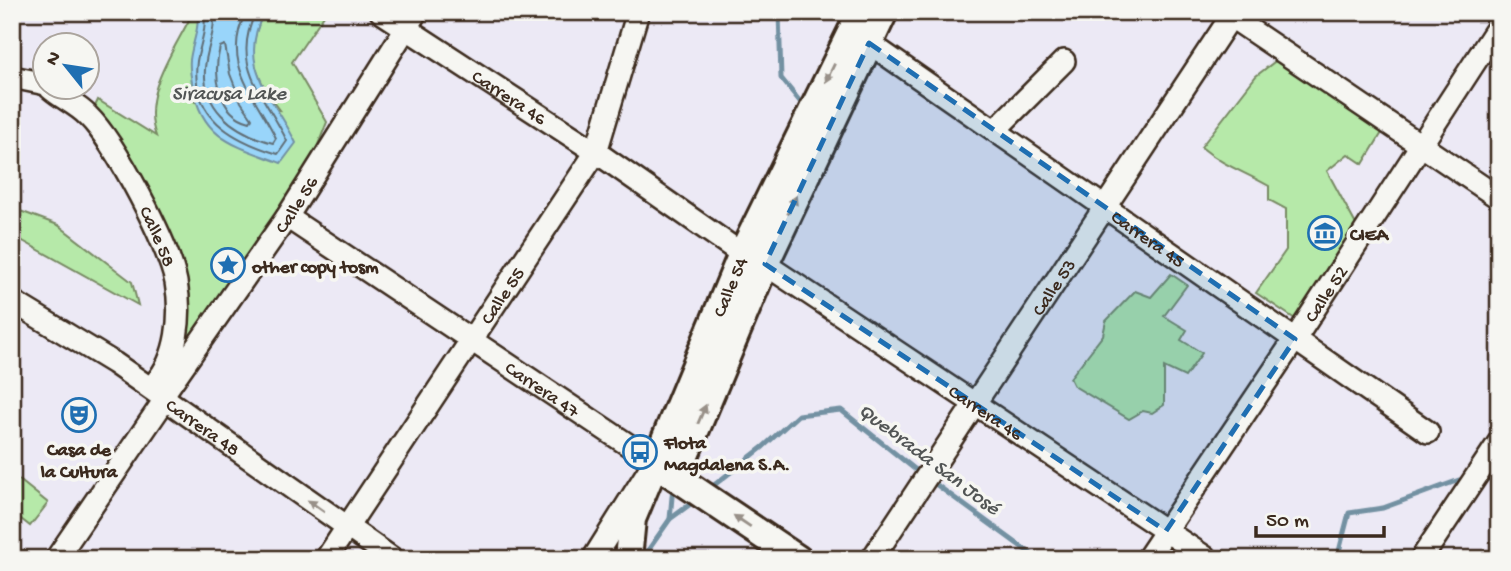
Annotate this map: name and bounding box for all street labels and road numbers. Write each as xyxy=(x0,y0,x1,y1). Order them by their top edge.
street label: Carrera 46 xyxy=(466,66,550,132)
street label: Calle 56 xyxy=(271,173,325,239)
street label: Calle 58 xyxy=(132,203,179,271)
street label: Carrera 45 xyxy=(1105,207,1188,274)
street label: Calle 54 xyxy=(709,254,754,321)
street label: Calle 53 xyxy=(1028,255,1083,321)
street label: Calle 52 xyxy=(1301,262,1355,328)
street label: Calle 55 xyxy=(477,264,531,330)
street label: Carrera 47 xyxy=(500,358,584,425)
street label: Carrera 46 xyxy=(943,381,1026,448)
street label: Carrera 48 xyxy=(160,395,243,463)

